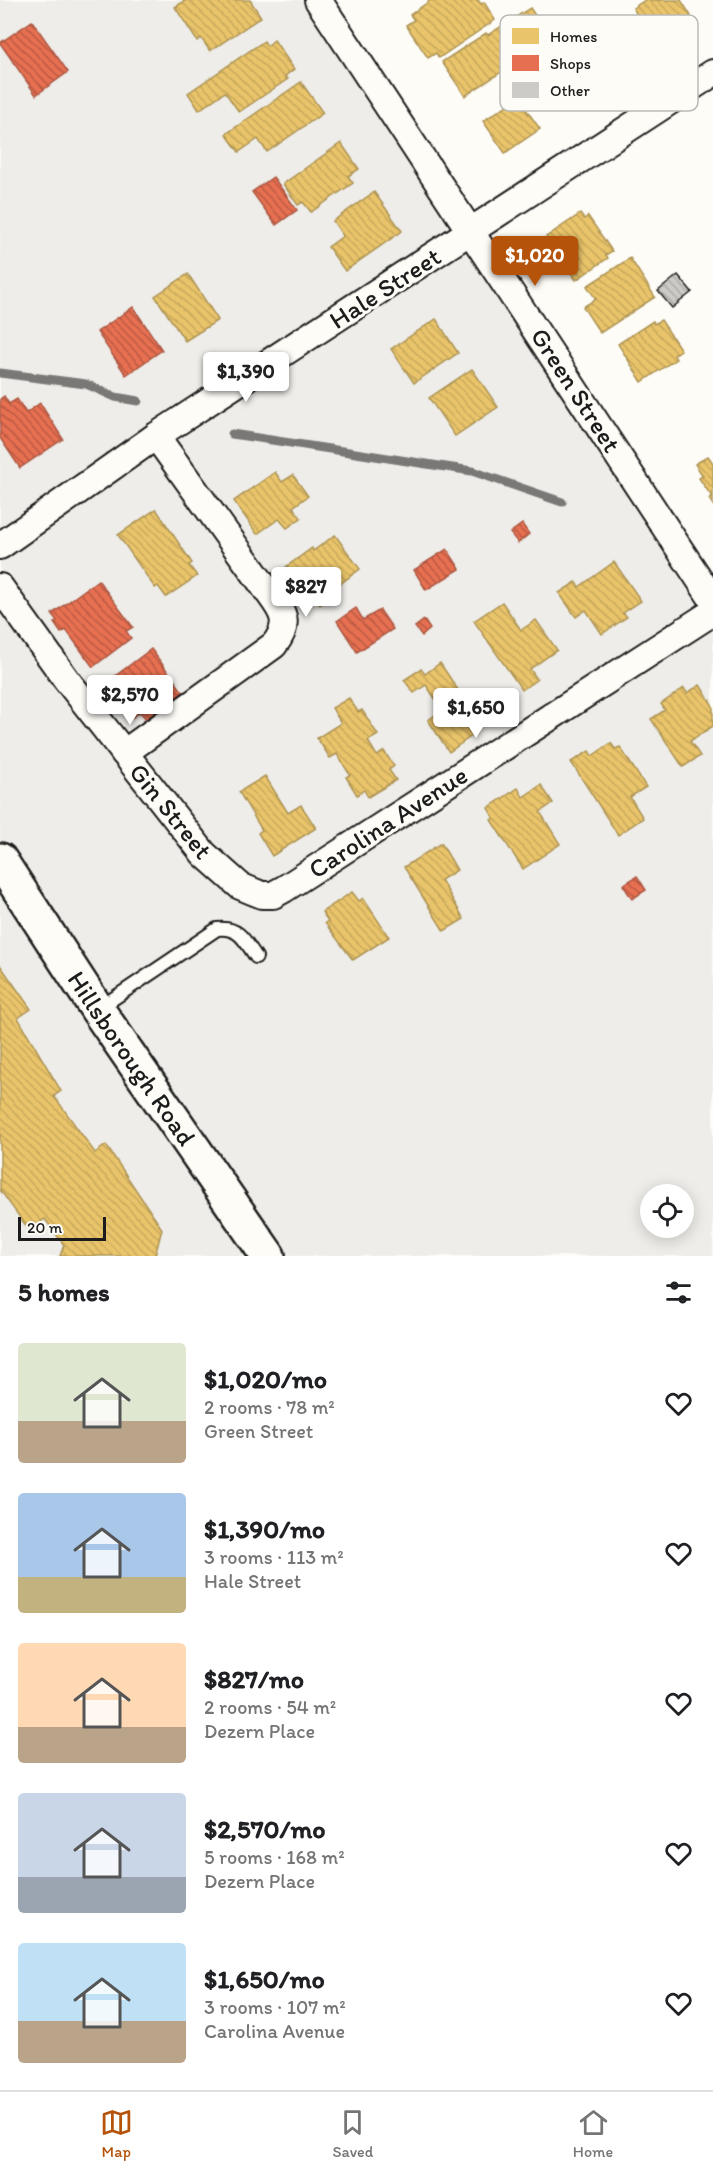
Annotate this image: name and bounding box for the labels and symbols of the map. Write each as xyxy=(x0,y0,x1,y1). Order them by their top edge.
legend xyxy=(500,15,698,111)
text: Homes xyxy=(550,27,597,46)
text: Shops xyxy=(550,54,591,73)
text: Other xyxy=(550,81,590,100)
pin: $1,020 xyxy=(486,236,584,287)
street label: Hale Street xyxy=(323,240,447,336)
street label: Green Street xyxy=(524,322,628,459)
pin: $1,390 xyxy=(197,352,295,403)
pin: $827 xyxy=(270,567,342,618)
pin: $2,570 xyxy=(81,675,179,726)
pin: $1,650 xyxy=(427,688,525,739)
street label: Gin Street xyxy=(123,756,220,866)
street label: Carolina Avenue xyxy=(302,759,474,885)
street label: Hillsborough Road xyxy=(61,965,203,1152)
scale bar xyxy=(18,1214,106,1242)

